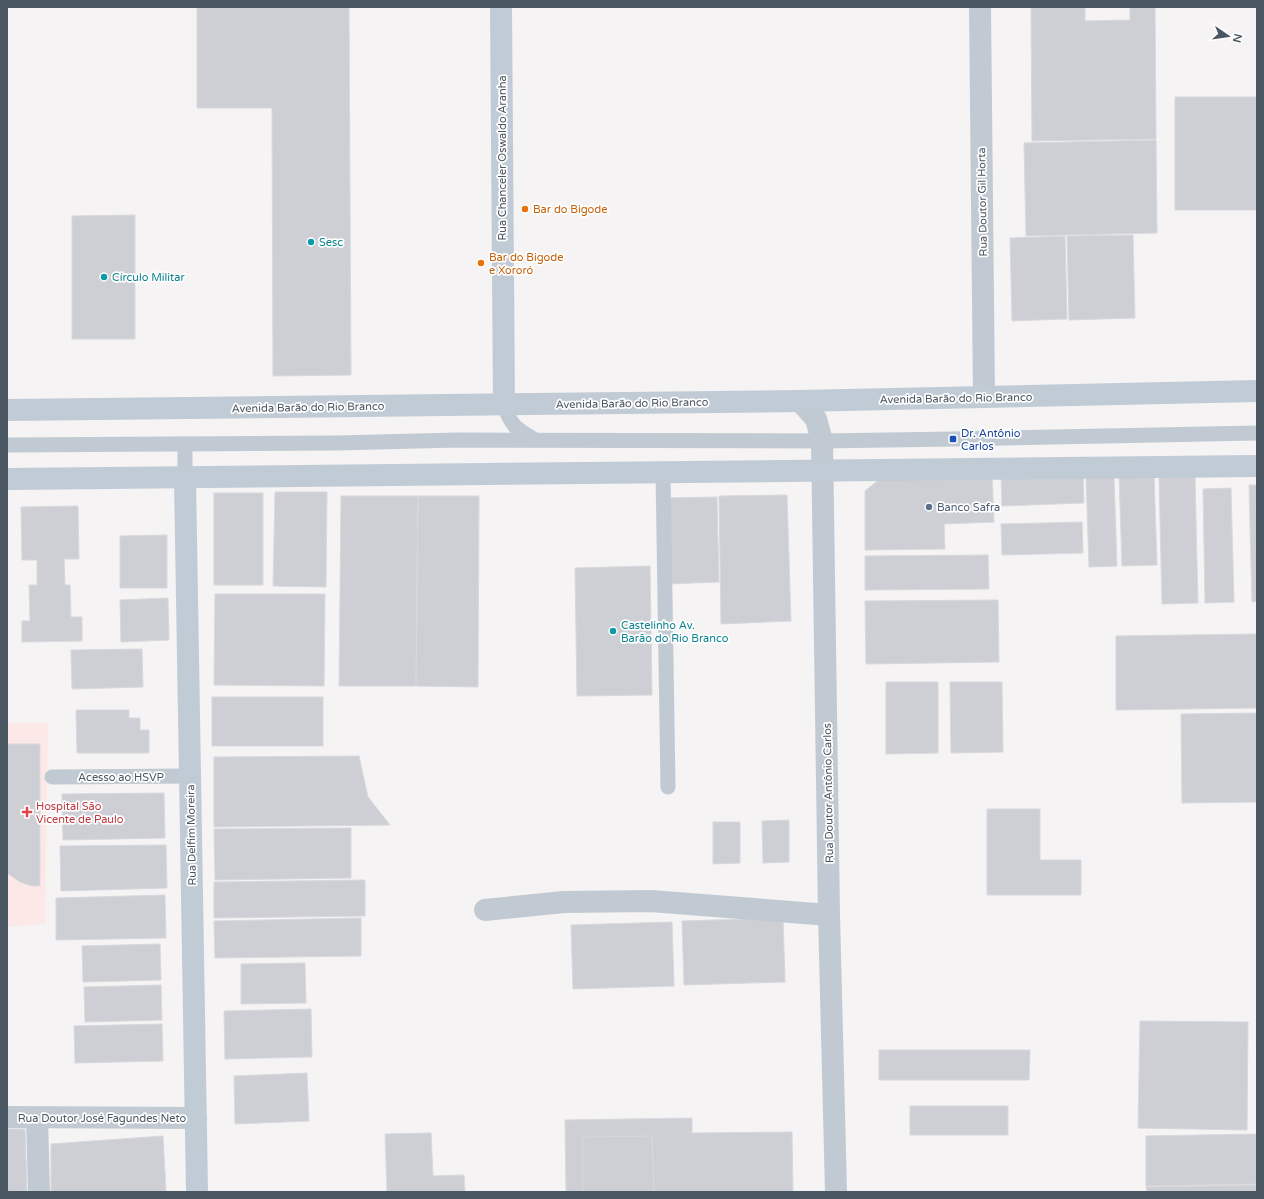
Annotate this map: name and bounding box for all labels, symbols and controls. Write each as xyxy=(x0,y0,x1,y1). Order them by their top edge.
north arrow xyxy=(1208,16,1248,56)
text: N xyxy=(1230,32,1245,44)
street label: Rua Chanceler Oswaldo Aranha xyxy=(496,75,509,241)
street label: Rua Doutor Gil Horta xyxy=(975,147,990,257)
place label: Bar do Bigode xyxy=(533,203,607,216)
marker: Bar do Bigode xyxy=(520,204,530,214)
place label: Sesc xyxy=(319,236,343,249)
marker: Sesc xyxy=(306,237,316,247)
place label: Bar do Bigode e Xororó xyxy=(489,251,563,277)
marker: Bar do Bigode e Xororó xyxy=(476,258,486,268)
place label: Círculo Militar xyxy=(112,271,185,284)
marker: Círculo Militar xyxy=(99,272,109,282)
street label: Avenida Barão do Rio Branco xyxy=(880,391,1033,406)
street label: Avenida Barão do Rio Branco xyxy=(556,396,709,411)
street label: Avenida Barão do Rio Branco xyxy=(232,400,385,415)
place label: Dr. Antônio Carlos xyxy=(961,427,1021,453)
marker: Dr. Antônio Carlos xyxy=(948,434,958,444)
place label: Banco Safra xyxy=(937,501,1000,514)
marker: Banco Safra xyxy=(924,502,934,512)
place label: Castelinho Av. Barão do Rio Branco xyxy=(621,619,729,645)
marker: Castelinho Av. Barão do Rio Branco xyxy=(608,626,618,636)
street label: Rua Doutor Antônio Carlos xyxy=(821,723,836,863)
street label: Acesso ao HSVP xyxy=(78,771,164,784)
street label: Rua Delfim Moreira xyxy=(184,784,199,886)
place label: Hospital São Vicente de Paulo xyxy=(36,800,124,826)
marker: Hospital São Vicente de Paulo xyxy=(21,806,33,818)
street label: Rua Doutor José Fagundes Neto xyxy=(18,1112,187,1125)

